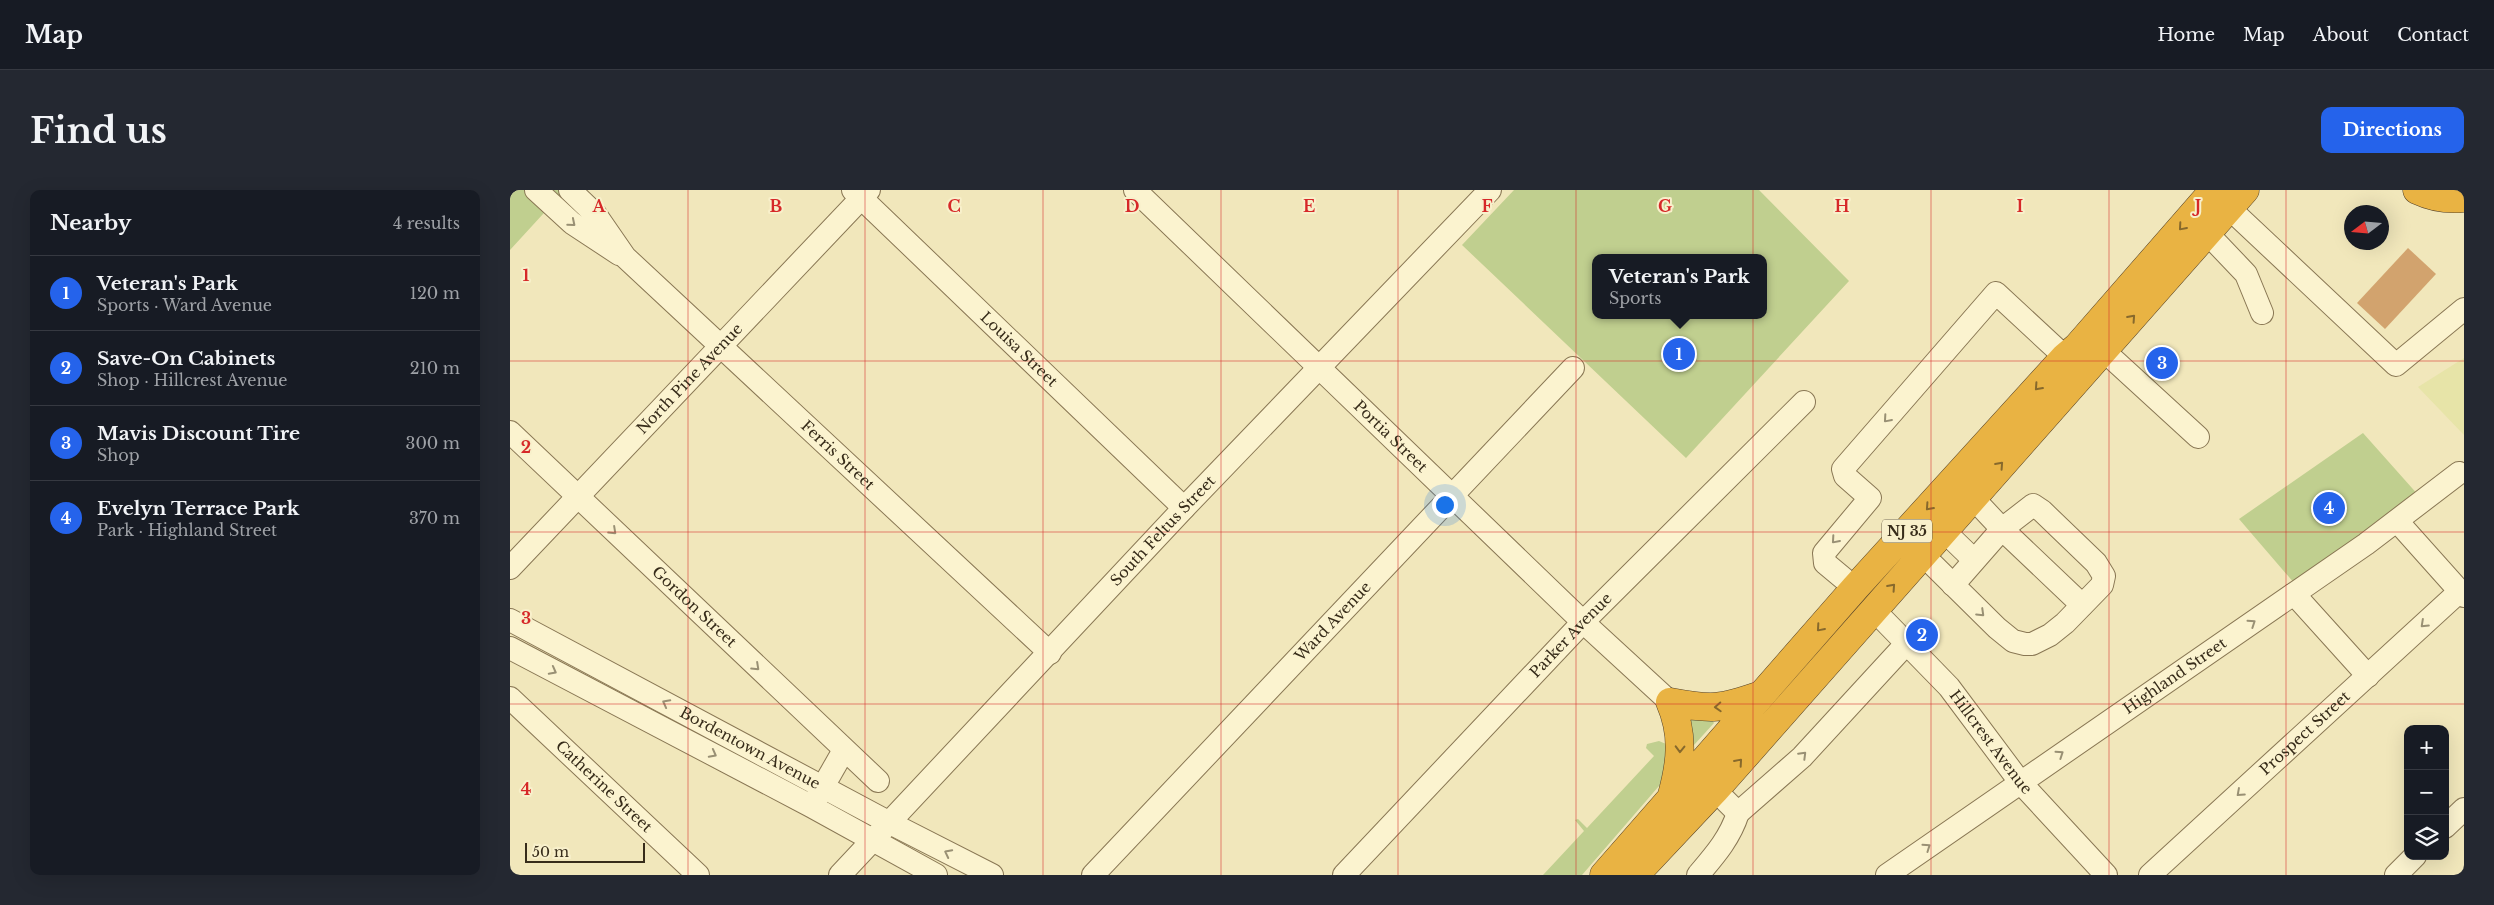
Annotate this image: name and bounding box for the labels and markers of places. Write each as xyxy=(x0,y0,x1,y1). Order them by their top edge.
pin: 1 xyxy=(1663,335,1695,373)
pin: 3 xyxy=(2146,344,2178,382)
pin: 4 xyxy=(2313,489,2345,527)
pin: 2 xyxy=(1906,616,1938,654)

